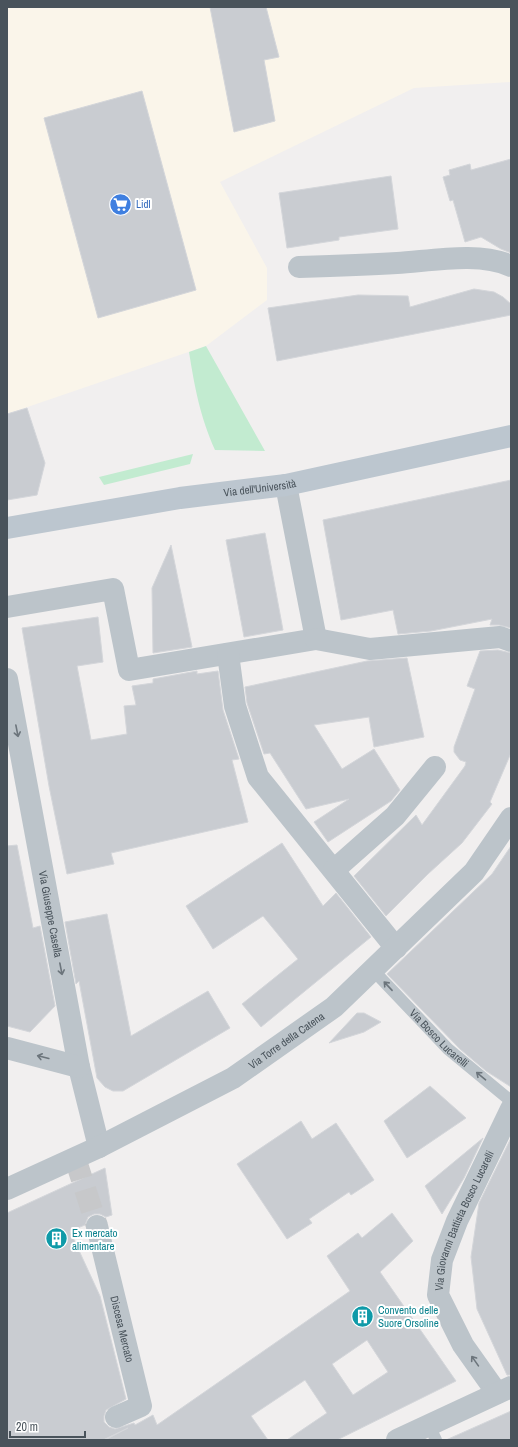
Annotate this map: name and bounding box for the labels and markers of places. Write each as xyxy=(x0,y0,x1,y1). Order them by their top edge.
supermarket icon: Lidl xyxy=(107,191,133,217)
place label: Lidl xyxy=(136,197,151,211)
building icon: Ex mercato alimentare xyxy=(44,1226,70,1252)
place label: Ex mercato alimentare xyxy=(72,1226,118,1253)
building icon: Convento delle Suore Orsoline xyxy=(350,1303,376,1329)
place label: Convento delle Suore Orsoline xyxy=(378,1303,439,1330)

